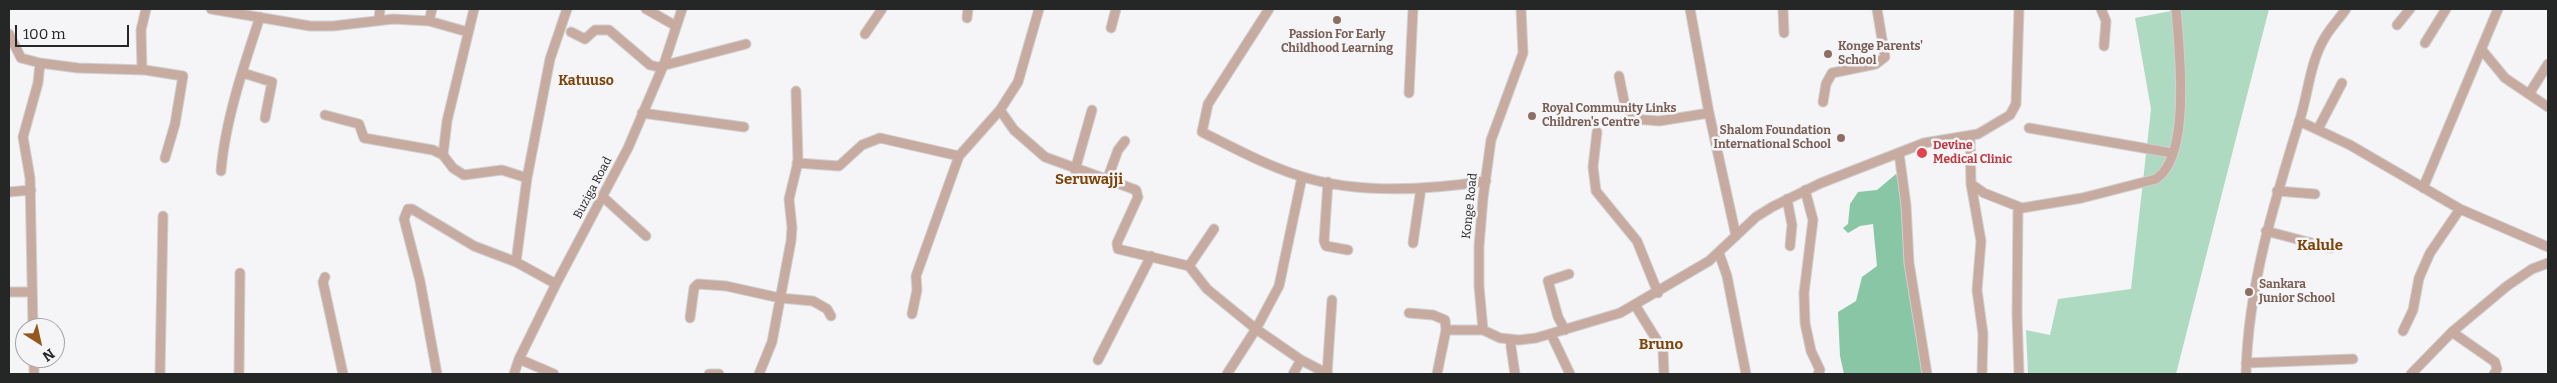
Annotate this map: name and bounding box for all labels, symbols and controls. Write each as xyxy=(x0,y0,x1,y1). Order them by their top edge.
marker: Passion For Early Childhood Learning xyxy=(1331,14,1343,26)
scale bar xyxy=(18,15,131,47)
text: 100 m xyxy=(23,25,66,43)
place label: Passion For Early Childhood Learning xyxy=(1281,28,1393,56)
place label: Konge Parents' School xyxy=(1838,40,1923,68)
marker: Konge Parents' School xyxy=(1822,48,1834,60)
district label: Katuuso xyxy=(558,73,614,89)
place label: Royal Community Links Children's Centre xyxy=(1542,102,1676,130)
marker: Royal Community Links Children's Centre xyxy=(1526,110,1538,122)
place label: Shalom Foundation International School xyxy=(1714,124,1831,152)
marker: Shalom Foundation International School xyxy=(1835,132,1847,144)
place label: Devine Medical Clinic xyxy=(1933,139,2012,167)
marker: Devine Medical Clinic xyxy=(1915,146,1929,160)
street label: Buziga Road xyxy=(571,155,615,221)
district label: Seruwajji xyxy=(1055,171,1123,189)
street label: Konge Road xyxy=(1459,172,1481,240)
district label: Kalule xyxy=(2297,237,2343,255)
place label: Sankara Junior School xyxy=(2259,278,2335,306)
marker: Sankara Junior School xyxy=(2243,286,2255,298)
north arrow xyxy=(15,318,65,368)
district label: Bruno xyxy=(1639,336,1683,354)
text: N xyxy=(39,345,58,365)

